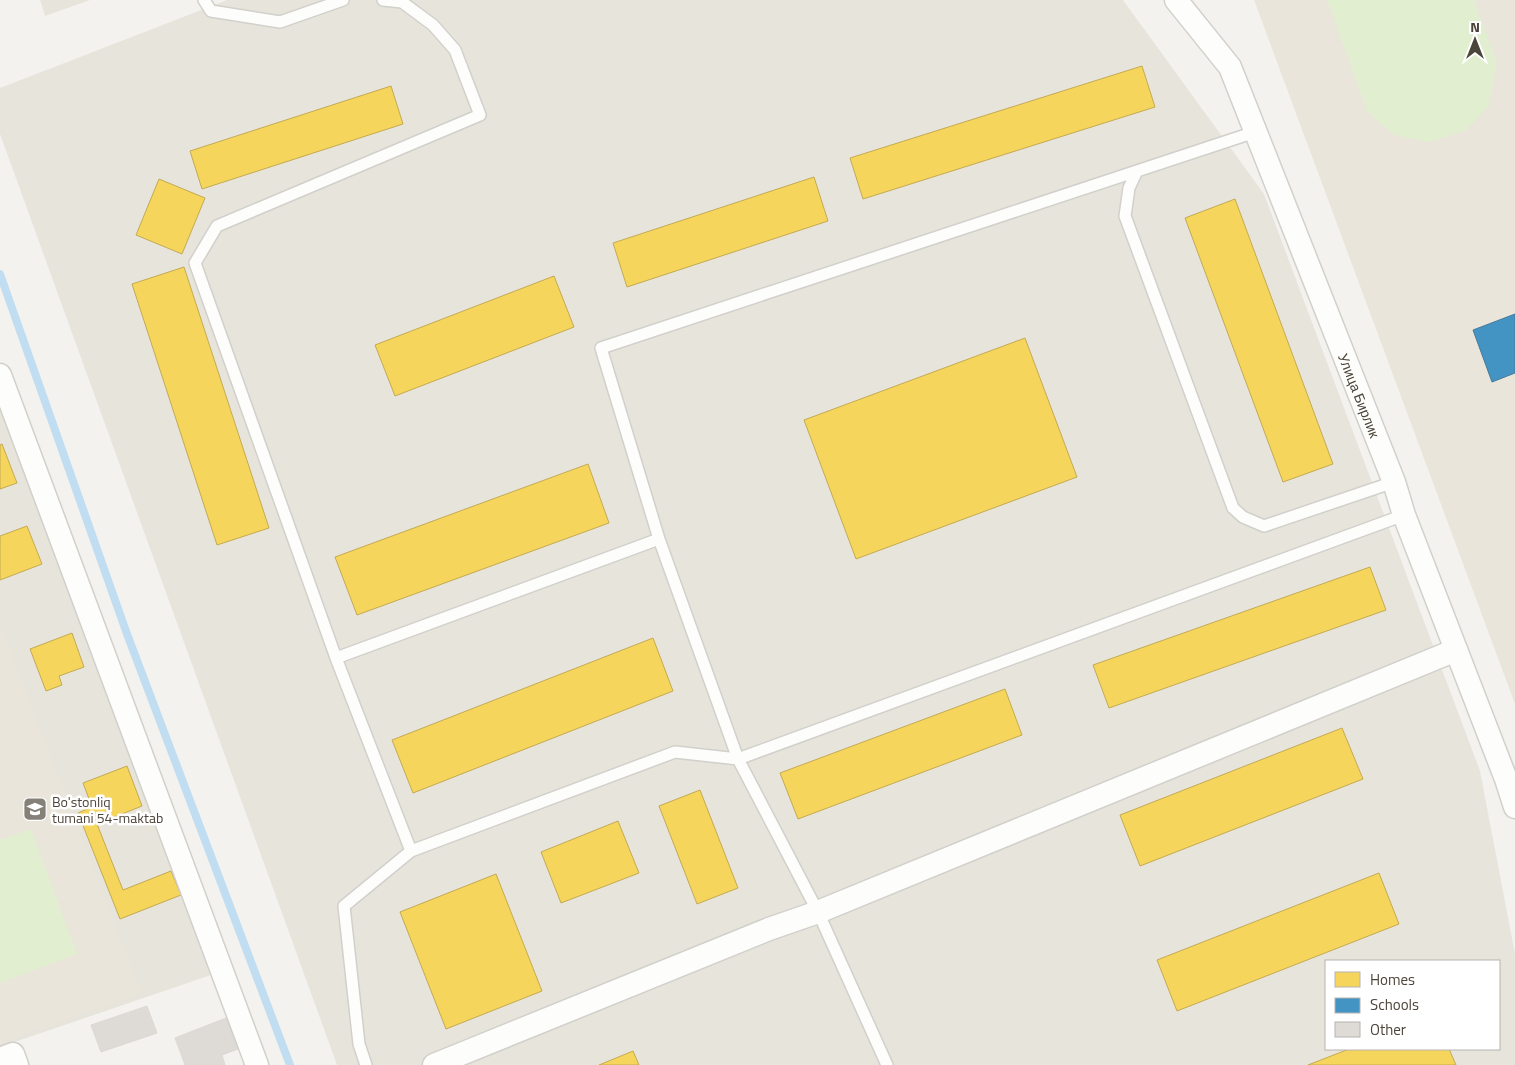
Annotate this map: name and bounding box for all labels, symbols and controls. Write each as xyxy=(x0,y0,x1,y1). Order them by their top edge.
north arrow xyxy=(1450,15,1500,65)
text: N xyxy=(1470,16,1480,37)
street label: Улица Бирлик xyxy=(1334,350,1386,441)
place label: Bo'stonliq tumani 54-maktab xyxy=(52,791,163,828)
school or university icon: Bo'stonliq tumani 54-maktab xyxy=(22,796,48,822)
legend xyxy=(1325,960,1500,1050)
text: Homes xyxy=(1370,968,1415,991)
text: Schools xyxy=(1370,993,1419,1016)
text: Other xyxy=(1370,1018,1406,1041)

